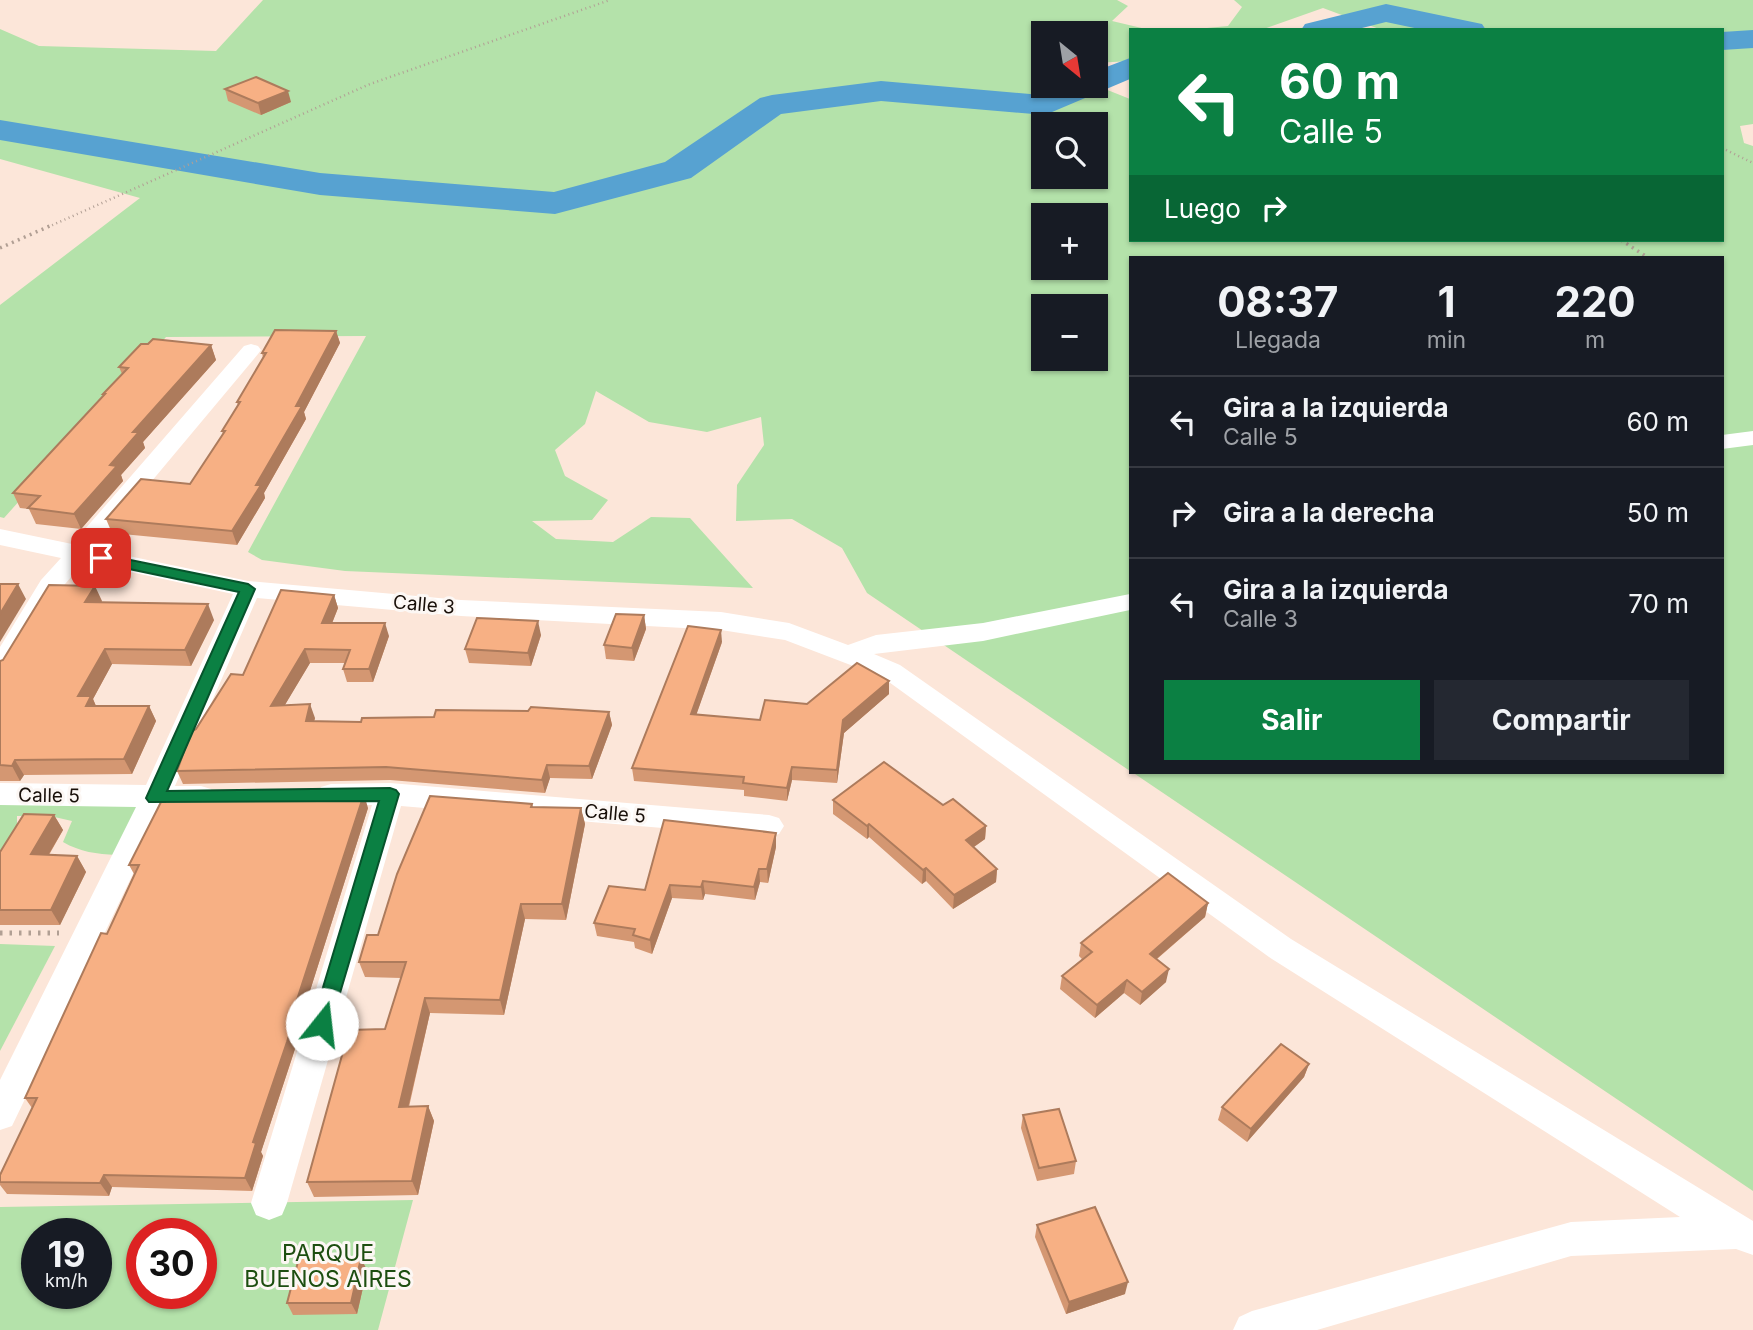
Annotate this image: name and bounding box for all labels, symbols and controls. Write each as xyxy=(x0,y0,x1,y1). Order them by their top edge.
north arrow xyxy=(1031,21,1108,98)
map controls xyxy=(1031,21,1108,371)
text: 60 m xyxy=(1279,52,1400,111)
icon: left xyxy=(1164,56,1255,147)
button: search xyxy=(1031,112,1108,189)
text: Calle 5 xyxy=(1279,112,1383,151)
icon: right xyxy=(1255,189,1293,227)
text: Luego xyxy=(1164,193,1241,224)
button: + xyxy=(1031,203,1108,280)
text: 08:37 xyxy=(1217,276,1339,327)
text: 1 xyxy=(1437,276,1456,327)
text: 220 xyxy=(1554,276,1636,327)
button: − xyxy=(1031,294,1108,371)
text: Llegada xyxy=(1235,326,1321,354)
text: min xyxy=(1427,326,1466,354)
text: m xyxy=(1585,326,1605,354)
text: Gira a la izquierda xyxy=(1223,392,1449,423)
icon: left xyxy=(1164,403,1202,441)
text: 60 m xyxy=(1626,406,1689,437)
text: Calle 5 xyxy=(1223,423,1298,451)
icon: right xyxy=(1164,494,1202,532)
text: Gira a la derecha xyxy=(1223,497,1435,528)
text: 50 m xyxy=(1627,497,1689,528)
pin xyxy=(71,528,131,588)
icon: arrive xyxy=(82,539,120,577)
text: Gira a la izquierda xyxy=(1223,574,1449,605)
icon: left xyxy=(1164,585,1202,623)
text: 70 m xyxy=(1628,588,1689,619)
street label: Calle 3 xyxy=(392,590,456,619)
text: Calle 3 xyxy=(1223,605,1298,633)
button: Salir xyxy=(1164,680,1420,760)
button: Compartir xyxy=(1434,680,1689,760)
street label: Calle 5 xyxy=(18,783,80,808)
street label: Calle 5 xyxy=(583,799,647,828)
position arrow xyxy=(285,987,359,1061)
speed limit sign: 30 xyxy=(126,1218,217,1309)
text: 19 xyxy=(48,1233,85,1275)
park label: PARQUE BUENOS AIRES xyxy=(244,1239,412,1293)
text: km/h xyxy=(45,1270,88,1291)

